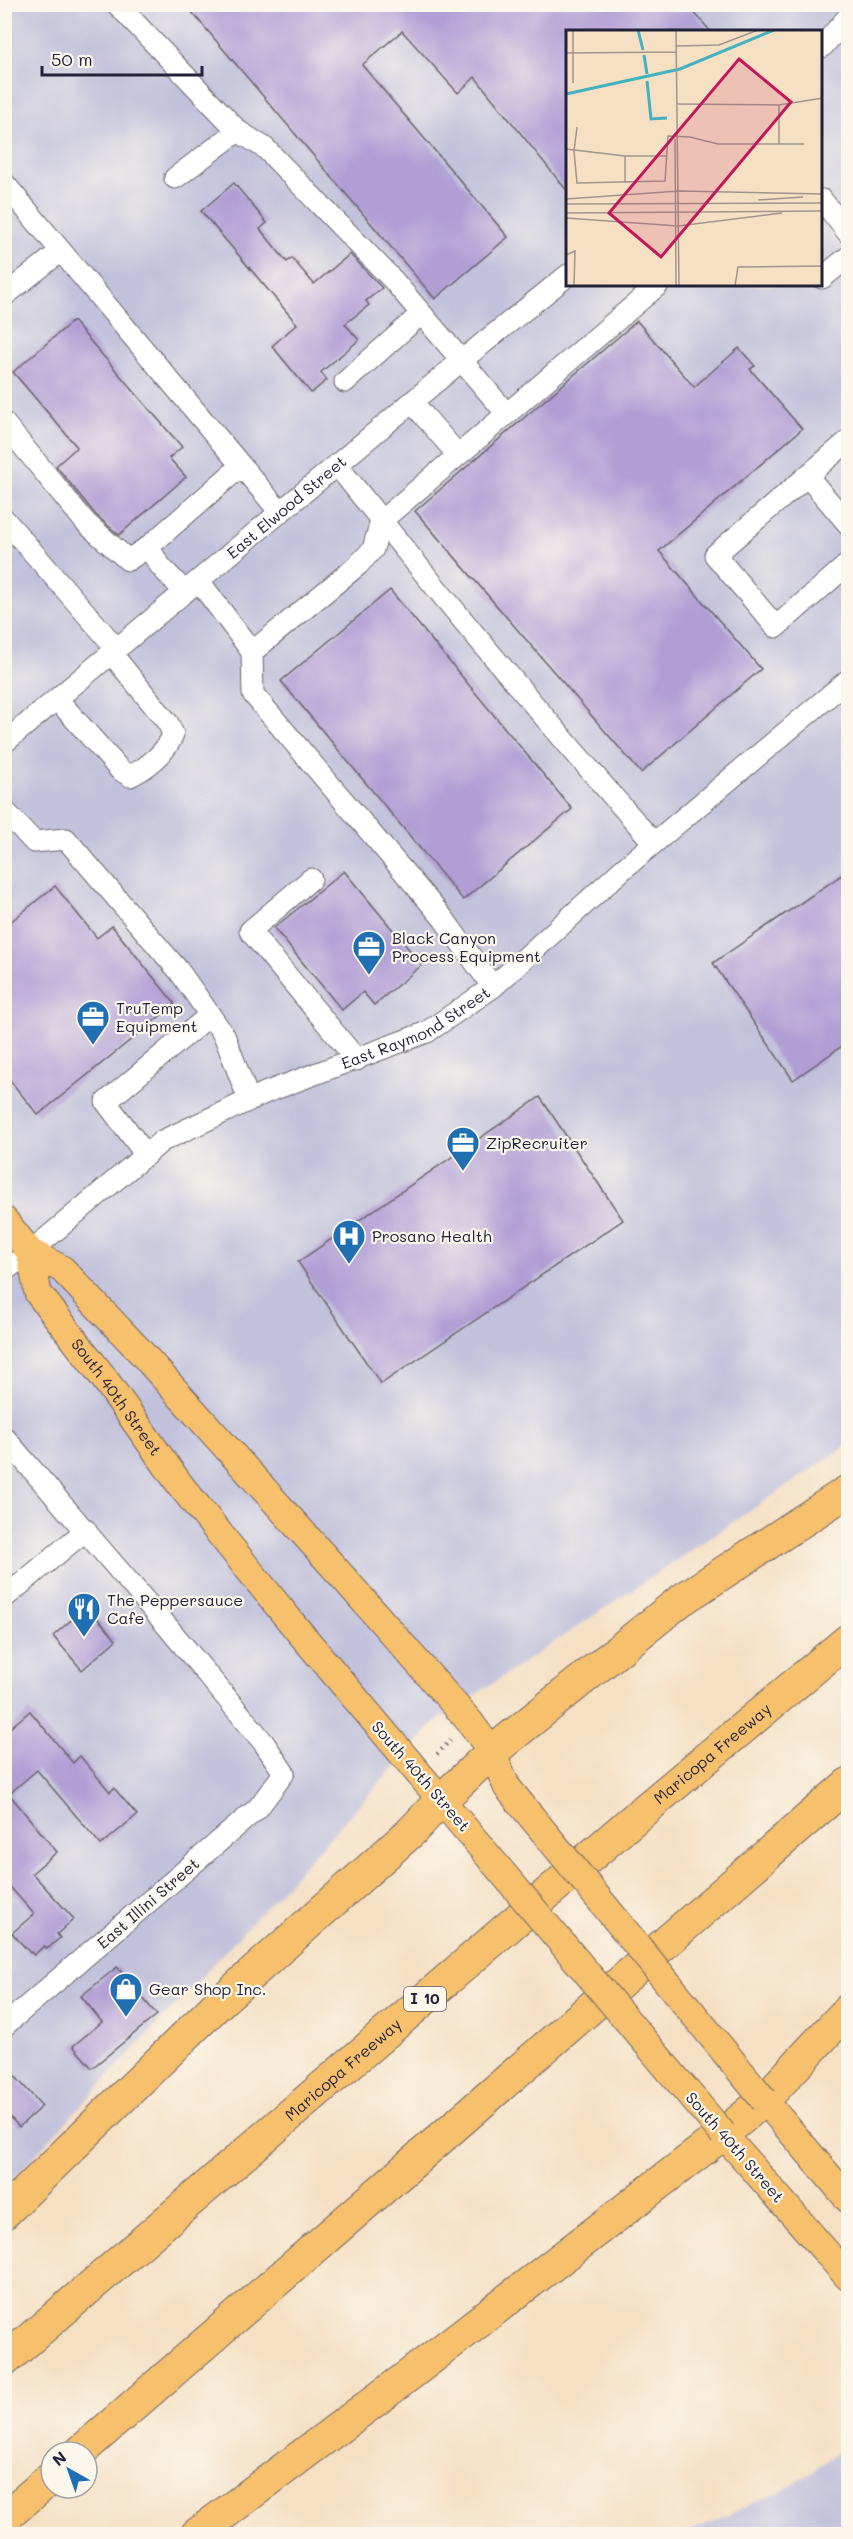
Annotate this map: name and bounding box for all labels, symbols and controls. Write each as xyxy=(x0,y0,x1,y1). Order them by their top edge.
inset map xyxy=(566,30,823,286)
scale bar xyxy=(42,39,202,77)
text: 50 m xyxy=(51,47,93,71)
street label: East Elwood Street xyxy=(222,450,350,563)
place label: Black Canyon Process Equipment xyxy=(392,927,541,966)
office icon: Black Canyon Process Equipment xyxy=(351,929,387,976)
street label: East Raymond Street xyxy=(338,981,494,1073)
place label: TruTemp Equipment xyxy=(116,997,198,1036)
office icon: TruTemp Equipment xyxy=(75,999,111,1046)
office icon: ZipRecruiter xyxy=(445,1125,481,1172)
place label: ZipRecruiter xyxy=(486,1132,588,1153)
hospital icon: Prosano Health xyxy=(331,1218,367,1265)
place label: Prosano Health xyxy=(372,1225,492,1246)
street label: South 40th Street xyxy=(67,1334,167,1459)
place label: The Peppersauce Cafe xyxy=(107,1589,243,1628)
restaurant icon: The Peppersauce Cafe xyxy=(66,1591,102,1638)
street label: Maricopa Freeway xyxy=(649,1698,775,1808)
street label: South 40th Street xyxy=(368,1716,475,1835)
street label: East Illini Street xyxy=(92,1852,203,1953)
shop icon: Gear Shop Inc. xyxy=(108,1971,144,2018)
place label: Gear Shop Inc. xyxy=(149,1978,266,1999)
road number: I 10 xyxy=(404,1987,446,2011)
street label: Maricopa Freeway xyxy=(280,2013,405,2125)
street label: South 40th Street xyxy=(682,2087,789,2206)
north arrow xyxy=(39,2440,99,2500)
text: N xyxy=(48,2446,70,2470)

